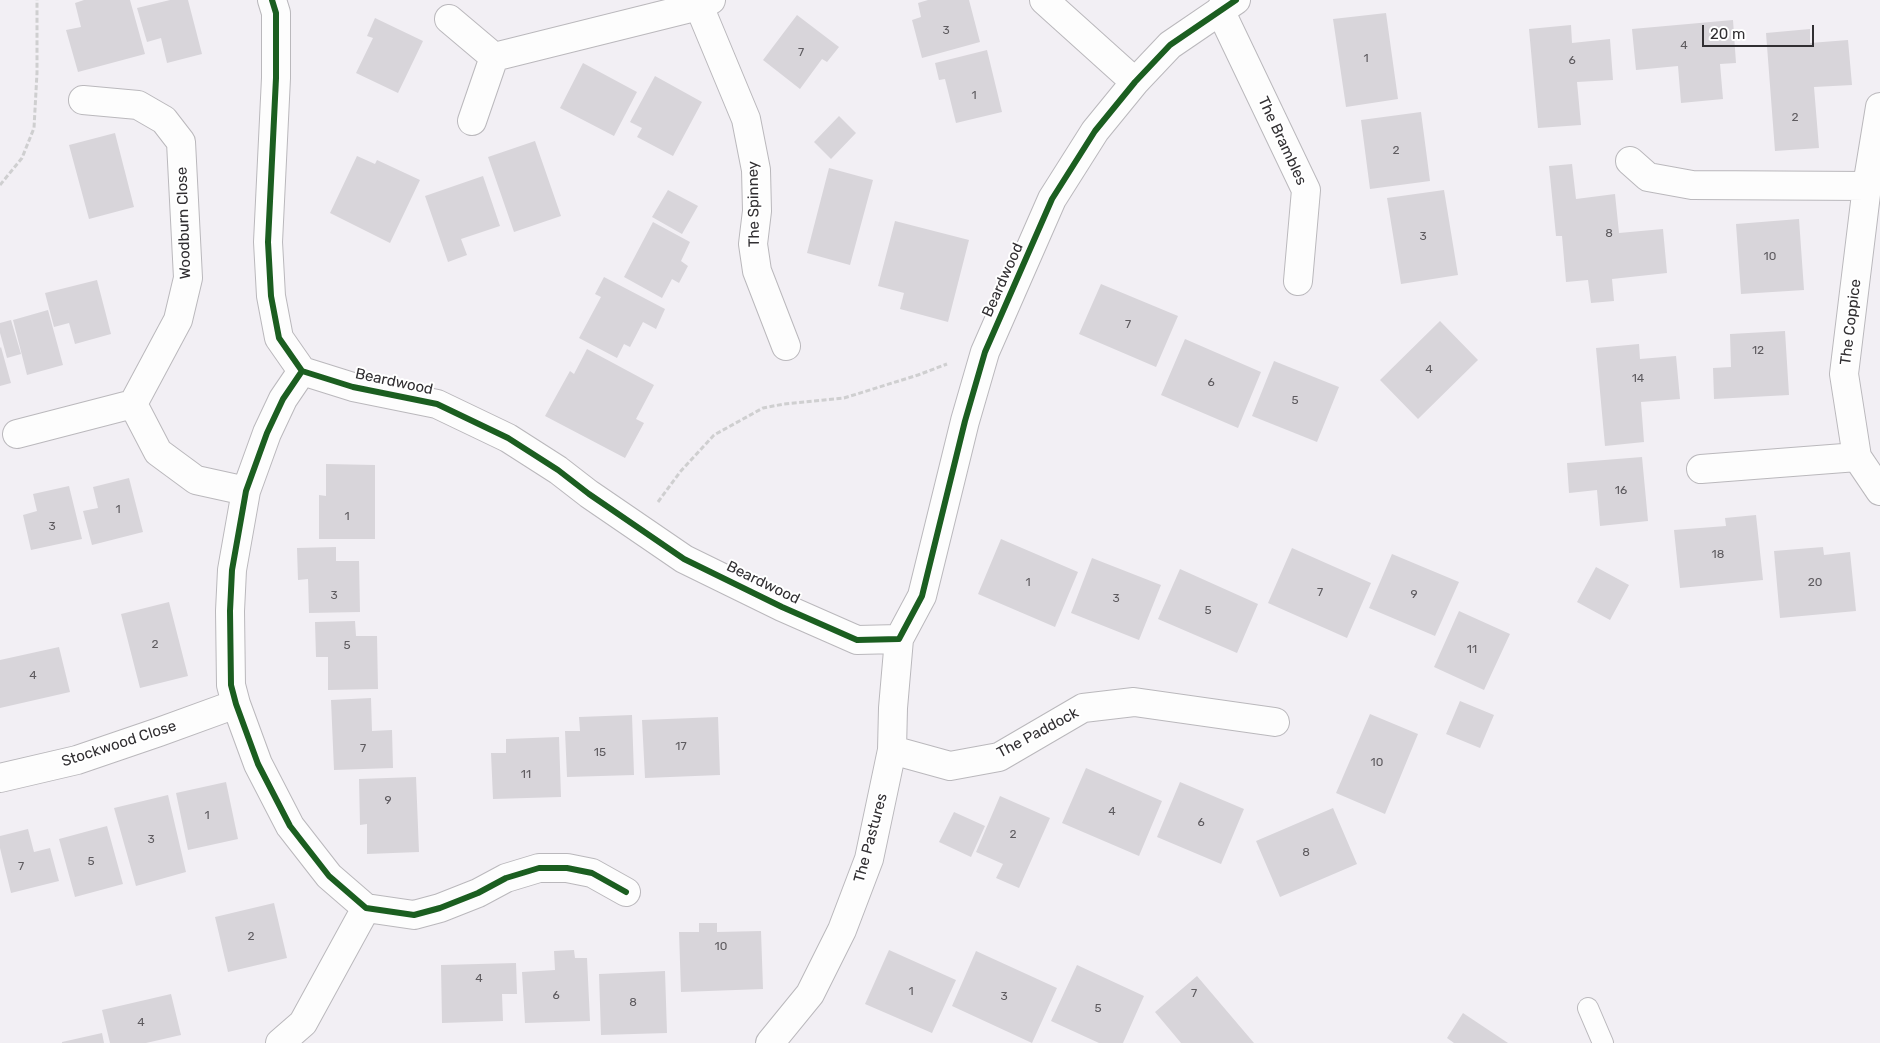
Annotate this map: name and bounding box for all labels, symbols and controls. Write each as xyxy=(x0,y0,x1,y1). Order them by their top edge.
scale bar xyxy=(1705,15,1818,47)
house number: 3 xyxy=(942,24,950,38)
text: 20 m xyxy=(1710,25,1745,43)
house number: 4 xyxy=(1680,39,1688,53)
house number: 7 xyxy=(798,46,804,60)
house number: 1 xyxy=(1363,52,1369,66)
house number: 6 xyxy=(1568,54,1576,68)
house number: 1 xyxy=(971,89,977,103)
street label: The Brambles xyxy=(1254,94,1310,188)
house number: 2 xyxy=(1791,111,1799,125)
house number: 2 xyxy=(1392,144,1400,158)
street label: The Spinney xyxy=(744,161,764,247)
street label: Woodburn Close xyxy=(173,166,195,280)
house number: 8 xyxy=(1605,227,1613,241)
house number: 3 xyxy=(1419,230,1427,244)
street label: Beardwood xyxy=(979,240,1027,320)
house number: 10 xyxy=(1764,250,1776,264)
street label: The Coppice xyxy=(1837,278,1865,366)
house number: 7 xyxy=(1125,318,1131,332)
house number: 12 xyxy=(1752,344,1764,358)
house number: 4 xyxy=(1425,363,1433,377)
street label: Beardwood xyxy=(353,365,435,399)
house number: 14 xyxy=(1632,372,1644,386)
house number: 6 xyxy=(1207,376,1215,390)
house number: 5 xyxy=(1291,394,1299,408)
house number: 16 xyxy=(1615,484,1627,498)
house number: 1 xyxy=(115,503,121,517)
house number: 1 xyxy=(344,510,350,524)
house number: 3 xyxy=(48,520,56,534)
house number: 18 xyxy=(1712,548,1724,562)
street label: Beardwood xyxy=(723,558,803,608)
house number: 1 xyxy=(1025,576,1031,590)
house number: 20 xyxy=(1808,576,1822,590)
house number: 7 xyxy=(1317,586,1323,600)
house number: 9 xyxy=(1410,588,1418,602)
house number: 3 xyxy=(330,589,338,603)
house number: 3 xyxy=(1112,592,1120,606)
house number: 5 xyxy=(1204,604,1212,618)
house number: 2 xyxy=(151,638,159,652)
house number: 5 xyxy=(343,639,351,653)
house number: 11 xyxy=(1467,643,1477,657)
house number: 4 xyxy=(29,669,37,683)
street label: The Paddock xyxy=(994,704,1082,762)
street label: Stockwood Close xyxy=(59,717,179,771)
house number: 17 xyxy=(675,740,687,754)
house number: 7 xyxy=(360,742,366,756)
house number: 15 xyxy=(594,746,606,760)
house number: 10 xyxy=(1371,756,1383,770)
house number: 11 xyxy=(521,768,531,782)
street label: The Pastures xyxy=(850,791,892,885)
house number: 9 xyxy=(384,794,392,808)
house number: 4 xyxy=(1108,805,1116,819)
house number: 1 xyxy=(204,809,210,823)
house number: 6 xyxy=(1197,816,1205,830)
house number: 2 xyxy=(1009,828,1017,842)
house number: 3 xyxy=(147,833,155,847)
house number: 8 xyxy=(1302,846,1310,860)
house number: 5 xyxy=(87,855,95,869)
house number: 7 xyxy=(18,860,24,874)
house number: 2 xyxy=(247,930,255,944)
house number: 10 xyxy=(715,940,727,954)
house number: 4 xyxy=(475,972,483,986)
house number: 1 xyxy=(908,985,914,999)
house number: 7 xyxy=(1191,987,1197,1001)
house number: 6 xyxy=(552,989,560,1003)
house number: 3 xyxy=(1000,990,1008,1004)
house number: 8 xyxy=(629,996,637,1010)
house number: 5 xyxy=(1094,1002,1102,1016)
house number: 4 xyxy=(137,1016,145,1030)

